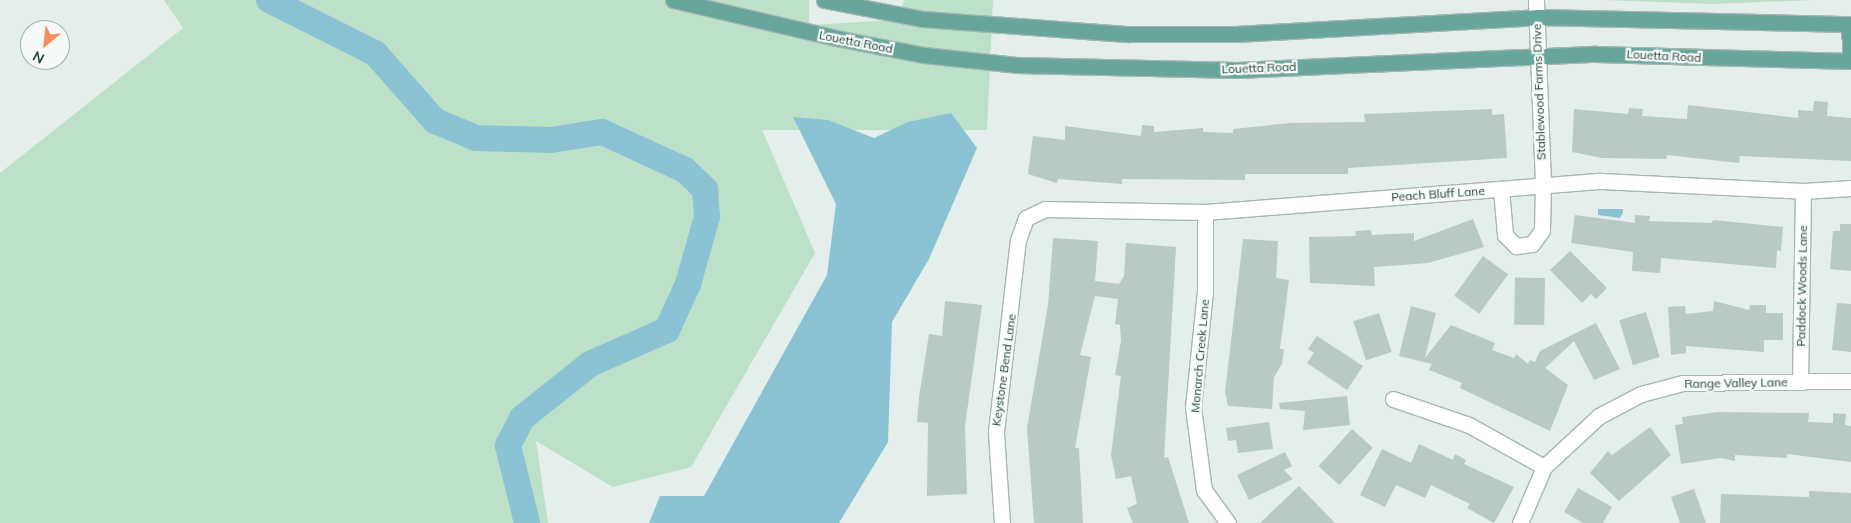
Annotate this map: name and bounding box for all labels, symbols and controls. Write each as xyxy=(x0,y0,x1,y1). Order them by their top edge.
north arrow xyxy=(20,20,70,70)
street label: Stablewood Farms Drive xyxy=(1529,24,1549,160)
street label: Louetta Road xyxy=(818,28,894,56)
text: N xyxy=(30,47,47,68)
street label: Louetta Road xyxy=(1626,47,1702,65)
street label: Louetta Road xyxy=(1221,59,1297,77)
street label: Peach Bluff Lane xyxy=(1391,184,1485,204)
street label: Paddock Woods Lane xyxy=(1794,225,1810,347)
street label: Monarch Creek Lane xyxy=(1188,299,1212,413)
street label: Keystone Bend Lane xyxy=(989,313,1019,427)
street label: Range Valley Lane xyxy=(1684,375,1788,391)

